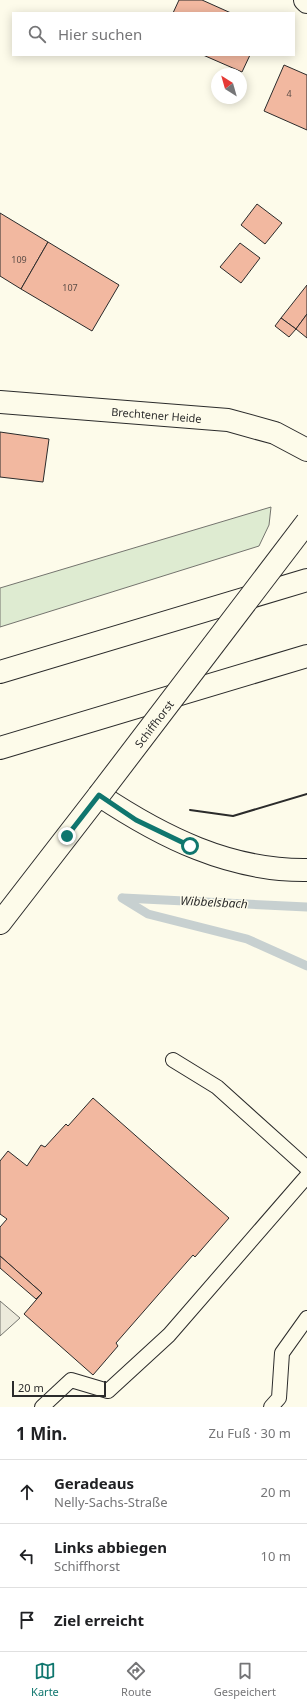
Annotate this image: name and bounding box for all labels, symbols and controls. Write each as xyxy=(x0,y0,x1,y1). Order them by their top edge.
search box xyxy=(12,12,295,56)
icon: search xyxy=(26,23,48,45)
text: Hier suchen xyxy=(58,24,142,44)
north arrow xyxy=(211,68,247,104)
house number: 4 xyxy=(286,87,292,100)
house number: 109 xyxy=(11,253,27,266)
house number: 107 xyxy=(62,281,78,294)
street label: Brechtener Heide xyxy=(111,403,202,425)
street label: Schiffhorst xyxy=(131,697,176,750)
route end xyxy=(58,827,76,845)
route start xyxy=(181,837,199,855)
water label: Wibbelsbach xyxy=(180,892,248,912)
scale bar xyxy=(12,1379,106,1398)
text: 20 m xyxy=(18,1380,44,1395)
text: 1 Min. xyxy=(16,1422,67,1445)
text: Zu Fuß · 30 m xyxy=(209,1424,291,1442)
text: Geradeaus xyxy=(54,1473,134,1493)
icon: ahead xyxy=(16,1481,38,1503)
text: 20 m xyxy=(261,1483,291,1501)
text: Nelly-Sachs-Straße xyxy=(54,1493,168,1511)
text: Links abbiegen xyxy=(54,1537,167,1557)
icon: left xyxy=(16,1545,38,1567)
text: 10 m xyxy=(261,1547,291,1565)
text: Schiffhorst xyxy=(54,1557,120,1575)
icon: arrive xyxy=(16,1609,38,1631)
text: Ziel erreicht xyxy=(54,1610,144,1630)
tab: Karte xyxy=(31,1660,59,1699)
tab: Route xyxy=(121,1660,152,1699)
tab: Gespeichert xyxy=(214,1660,276,1699)

